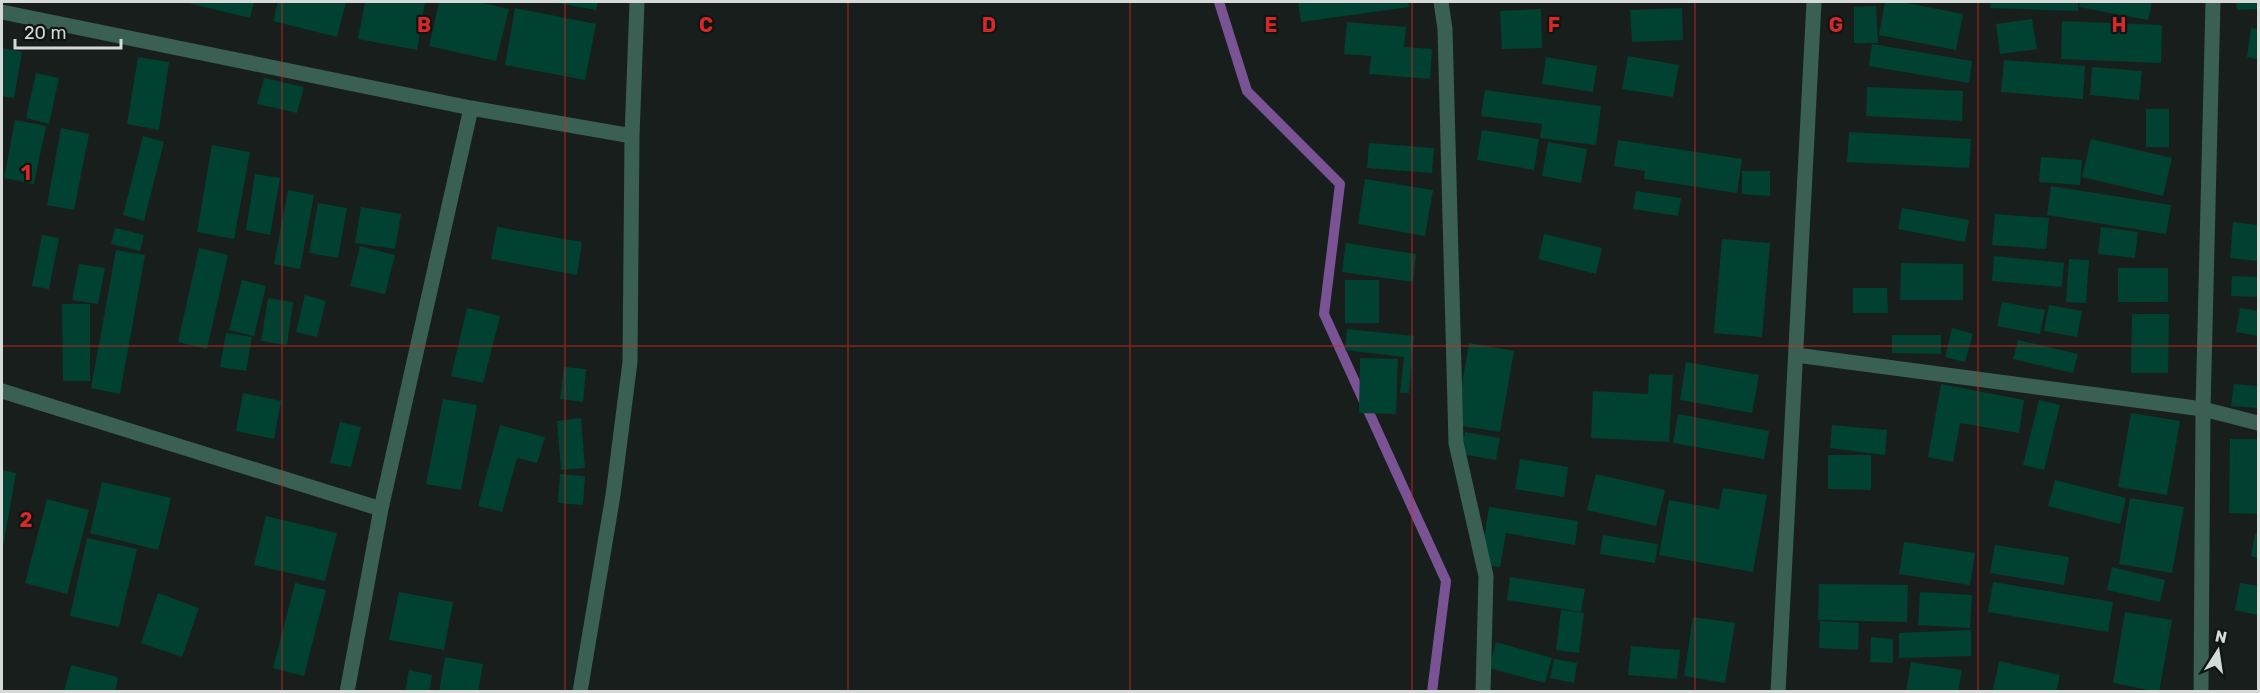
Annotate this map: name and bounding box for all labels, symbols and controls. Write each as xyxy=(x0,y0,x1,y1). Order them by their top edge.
scale bar xyxy=(15,12,122,50)
text: B xyxy=(417,13,431,37)
text: C xyxy=(699,13,713,37)
text: D xyxy=(982,13,996,37)
text: E xyxy=(1265,13,1277,37)
text: F xyxy=(1548,13,1560,37)
text: G xyxy=(1829,13,1843,37)
text: H xyxy=(2112,13,2126,37)
text: 20 m xyxy=(24,22,66,44)
text: 1 xyxy=(21,161,31,185)
text: 2 xyxy=(20,508,33,532)
north arrow xyxy=(2188,621,2248,681)
text: N xyxy=(2213,626,2229,647)

